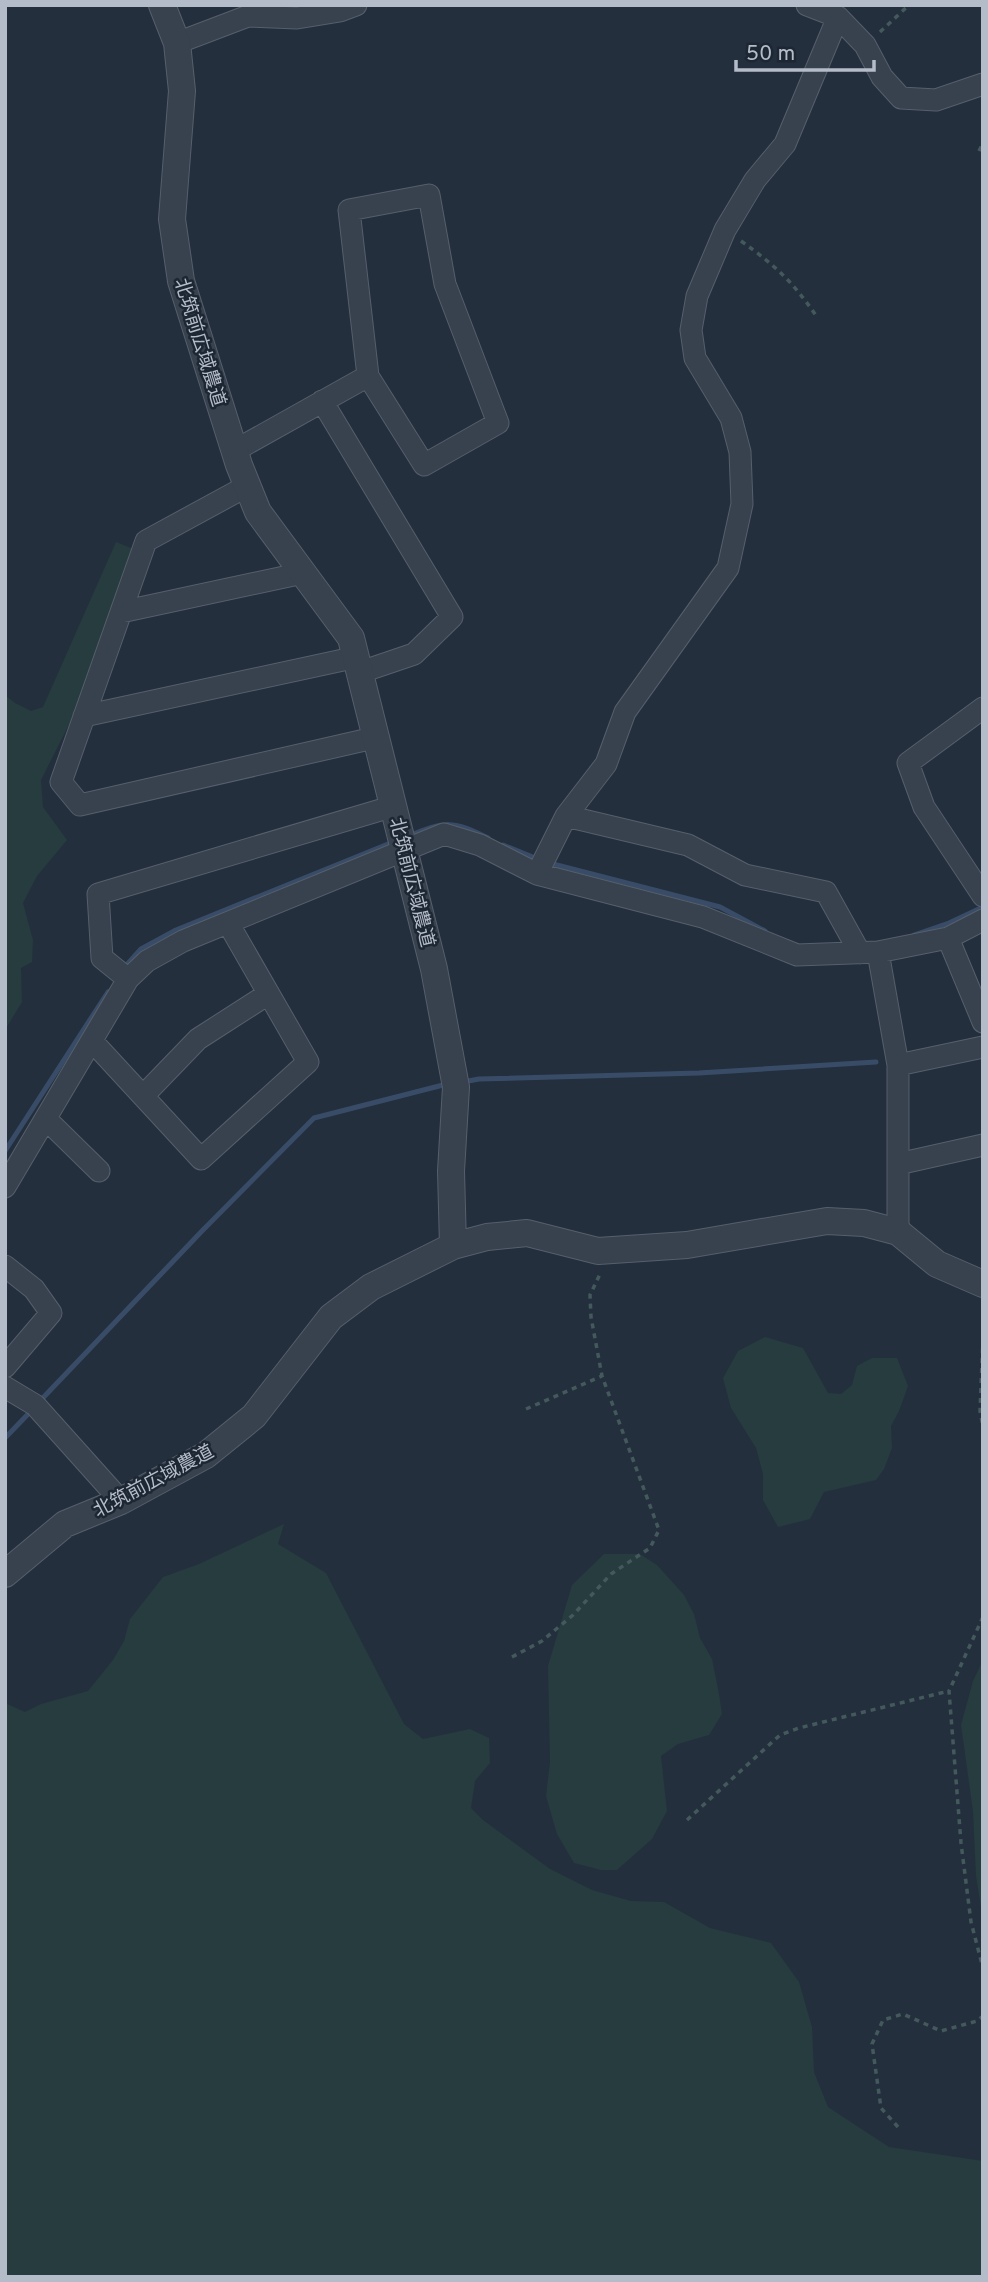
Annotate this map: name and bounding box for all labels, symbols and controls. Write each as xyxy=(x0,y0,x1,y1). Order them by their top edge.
scale bar xyxy=(736,28,874,72)
text: 50 m xyxy=(746,41,795,68)
street label: 北筑前広域農道 xyxy=(168,275,230,410)
street label: 北筑前広域農道 xyxy=(383,815,439,950)
street label: 北筑前広域農道 xyxy=(90,1440,218,1524)

